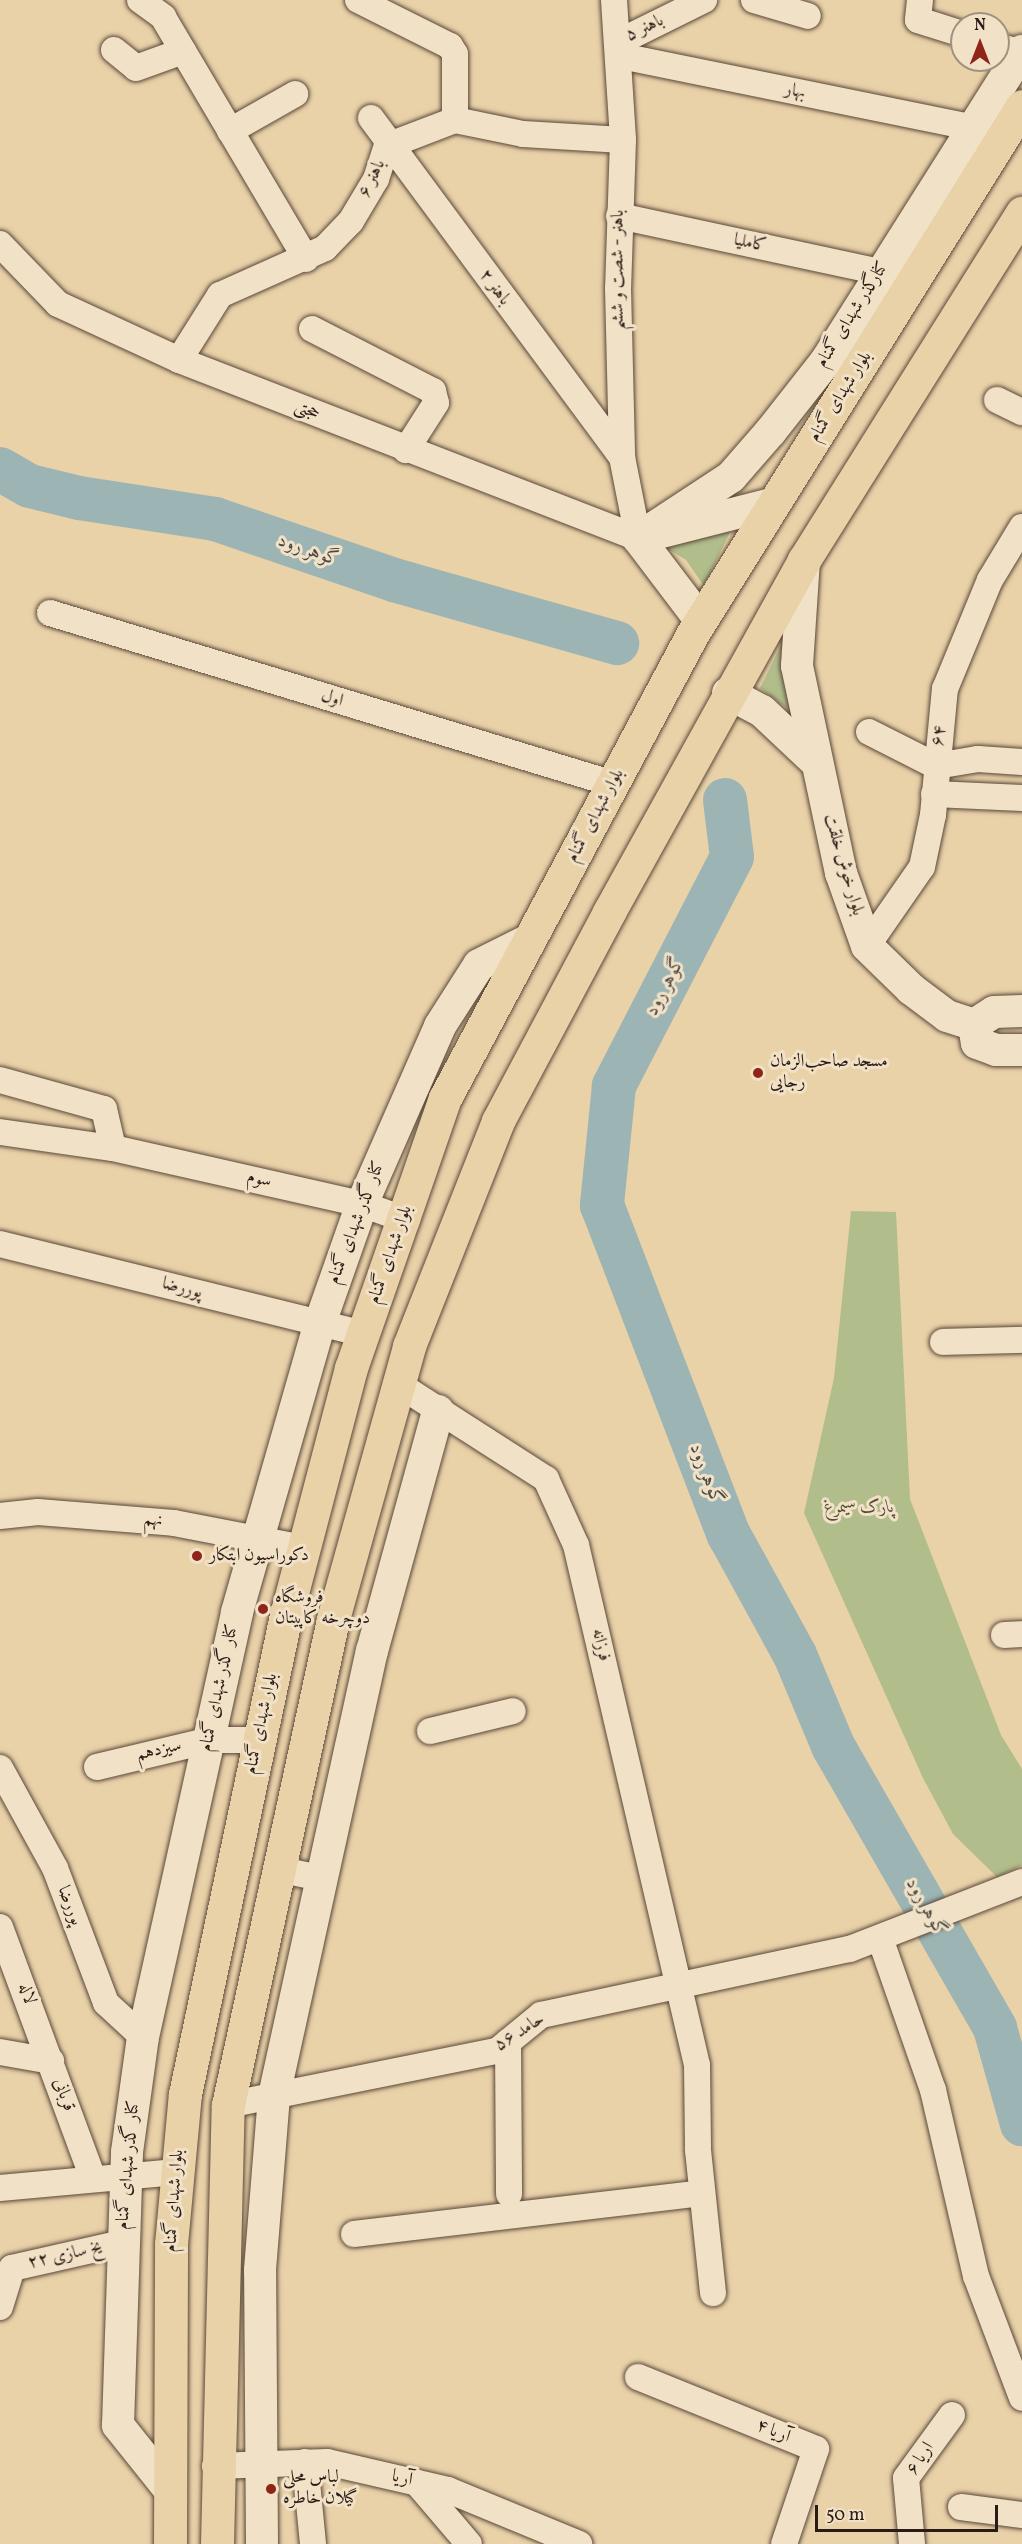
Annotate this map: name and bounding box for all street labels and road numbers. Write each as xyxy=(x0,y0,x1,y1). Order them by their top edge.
street label: باهنر ۵ xyxy=(622,11,668,47)
street label: بهار xyxy=(783,79,807,105)
street label: باهنر ۶ xyxy=(355,156,391,202)
street label: باهنر - شصت و ششم xyxy=(608,209,630,331)
street label: کاملیا xyxy=(732,230,768,258)
street label: کنارگذر شهدای گمنام xyxy=(812,258,894,372)
street label: باهنر ۲ xyxy=(473,266,515,310)
street label: بلوار شهدای گمنام xyxy=(805,348,877,446)
street label: حجتی xyxy=(291,396,323,426)
street label: اول xyxy=(318,685,346,713)
street label: ۶۴ xyxy=(928,724,952,748)
street label: بلوار شهدای گمنام xyxy=(562,765,630,867)
street label: بلوار خوش خلقت xyxy=(818,812,868,918)
street label: کنار گذر شهدای گمنام xyxy=(324,1159,390,1287)
street label: سوم xyxy=(245,1167,273,1193)
street label: بلوار شهدای گمنام xyxy=(364,1203,418,1307)
street label: پوررضا xyxy=(160,1274,204,1304)
street label: نهم xyxy=(143,1509,163,1533)
street label: کنار گذر شهدای گمنام xyxy=(196,1622,244,1754)
street label: فرزانه xyxy=(586,1626,614,1664)
street label: بلوار شهدای گمنام xyxy=(241,1671,283,1777)
street label: سیزدهم xyxy=(134,1735,184,1767)
street label: پوررضا xyxy=(52,1883,86,1929)
street label: لاله xyxy=(12,1980,40,2008)
street label: حامد ۵۶ xyxy=(491,2009,549,2057)
street label: قربانی xyxy=(47,2075,79,2115)
street label: کنار گذر شهدای گمنام xyxy=(113,2099,145,2231)
street label: بلوار شهدای گمنام xyxy=(161,2149,189,2253)
street label: یخ سازی ۲۲ xyxy=(26,2237,104,2275)
street label: آریا ۴ xyxy=(753,2415,793,2449)
street label: اریا ۶ xyxy=(902,2438,940,2480)
street label: آریا xyxy=(389,2466,415,2492)

